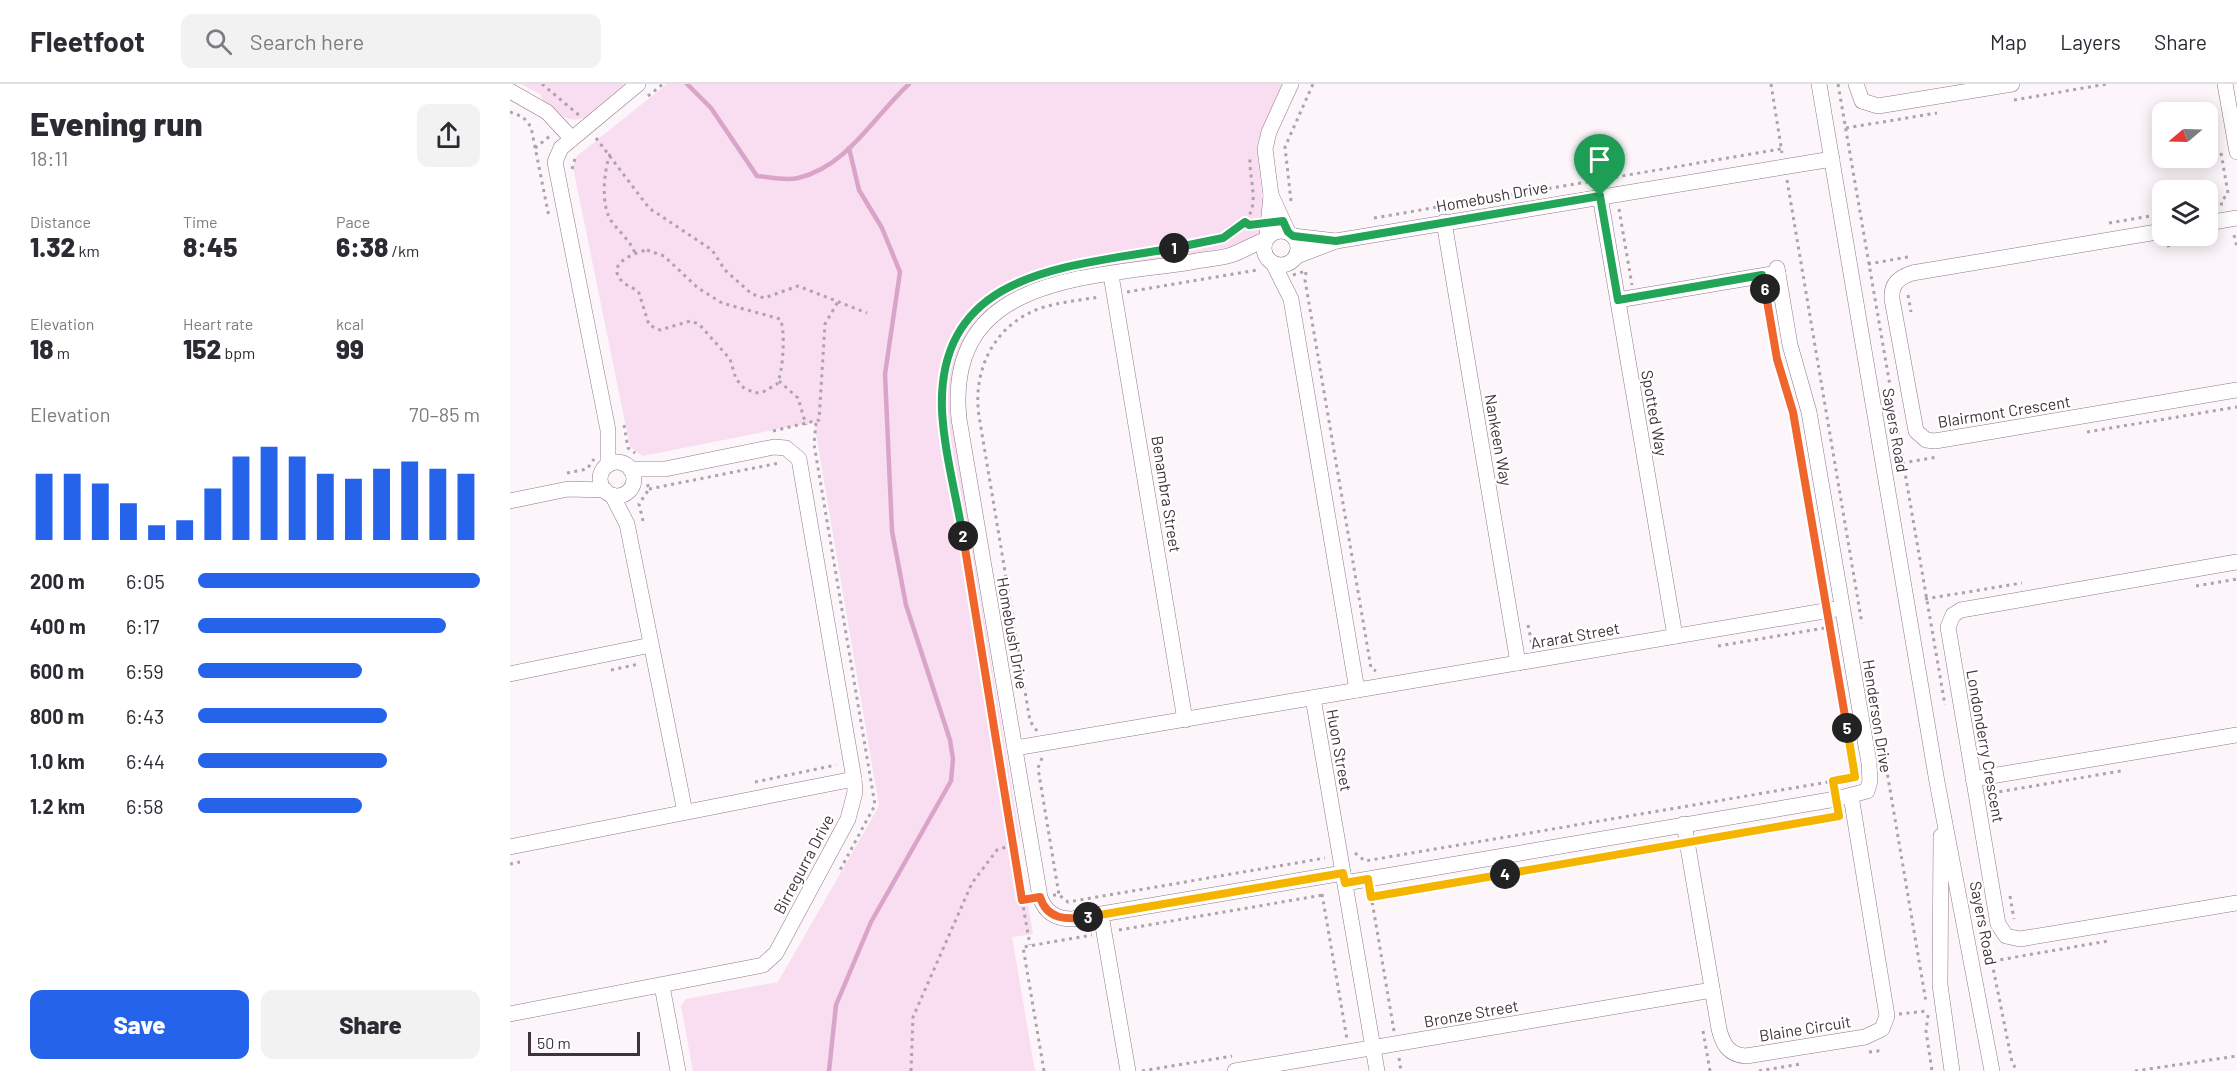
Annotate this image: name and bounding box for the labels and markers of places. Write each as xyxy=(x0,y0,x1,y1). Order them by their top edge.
pin xyxy=(1574,134,1625,196)
pin: 1 xyxy=(1159,233,1189,263)
pin: 6 xyxy=(1750,274,1780,304)
pin: 2 xyxy=(948,521,978,551)
pin: 5 xyxy=(1832,713,1862,743)
pin: 4 xyxy=(1490,859,1520,889)
pin: 3 xyxy=(1073,902,1103,932)

